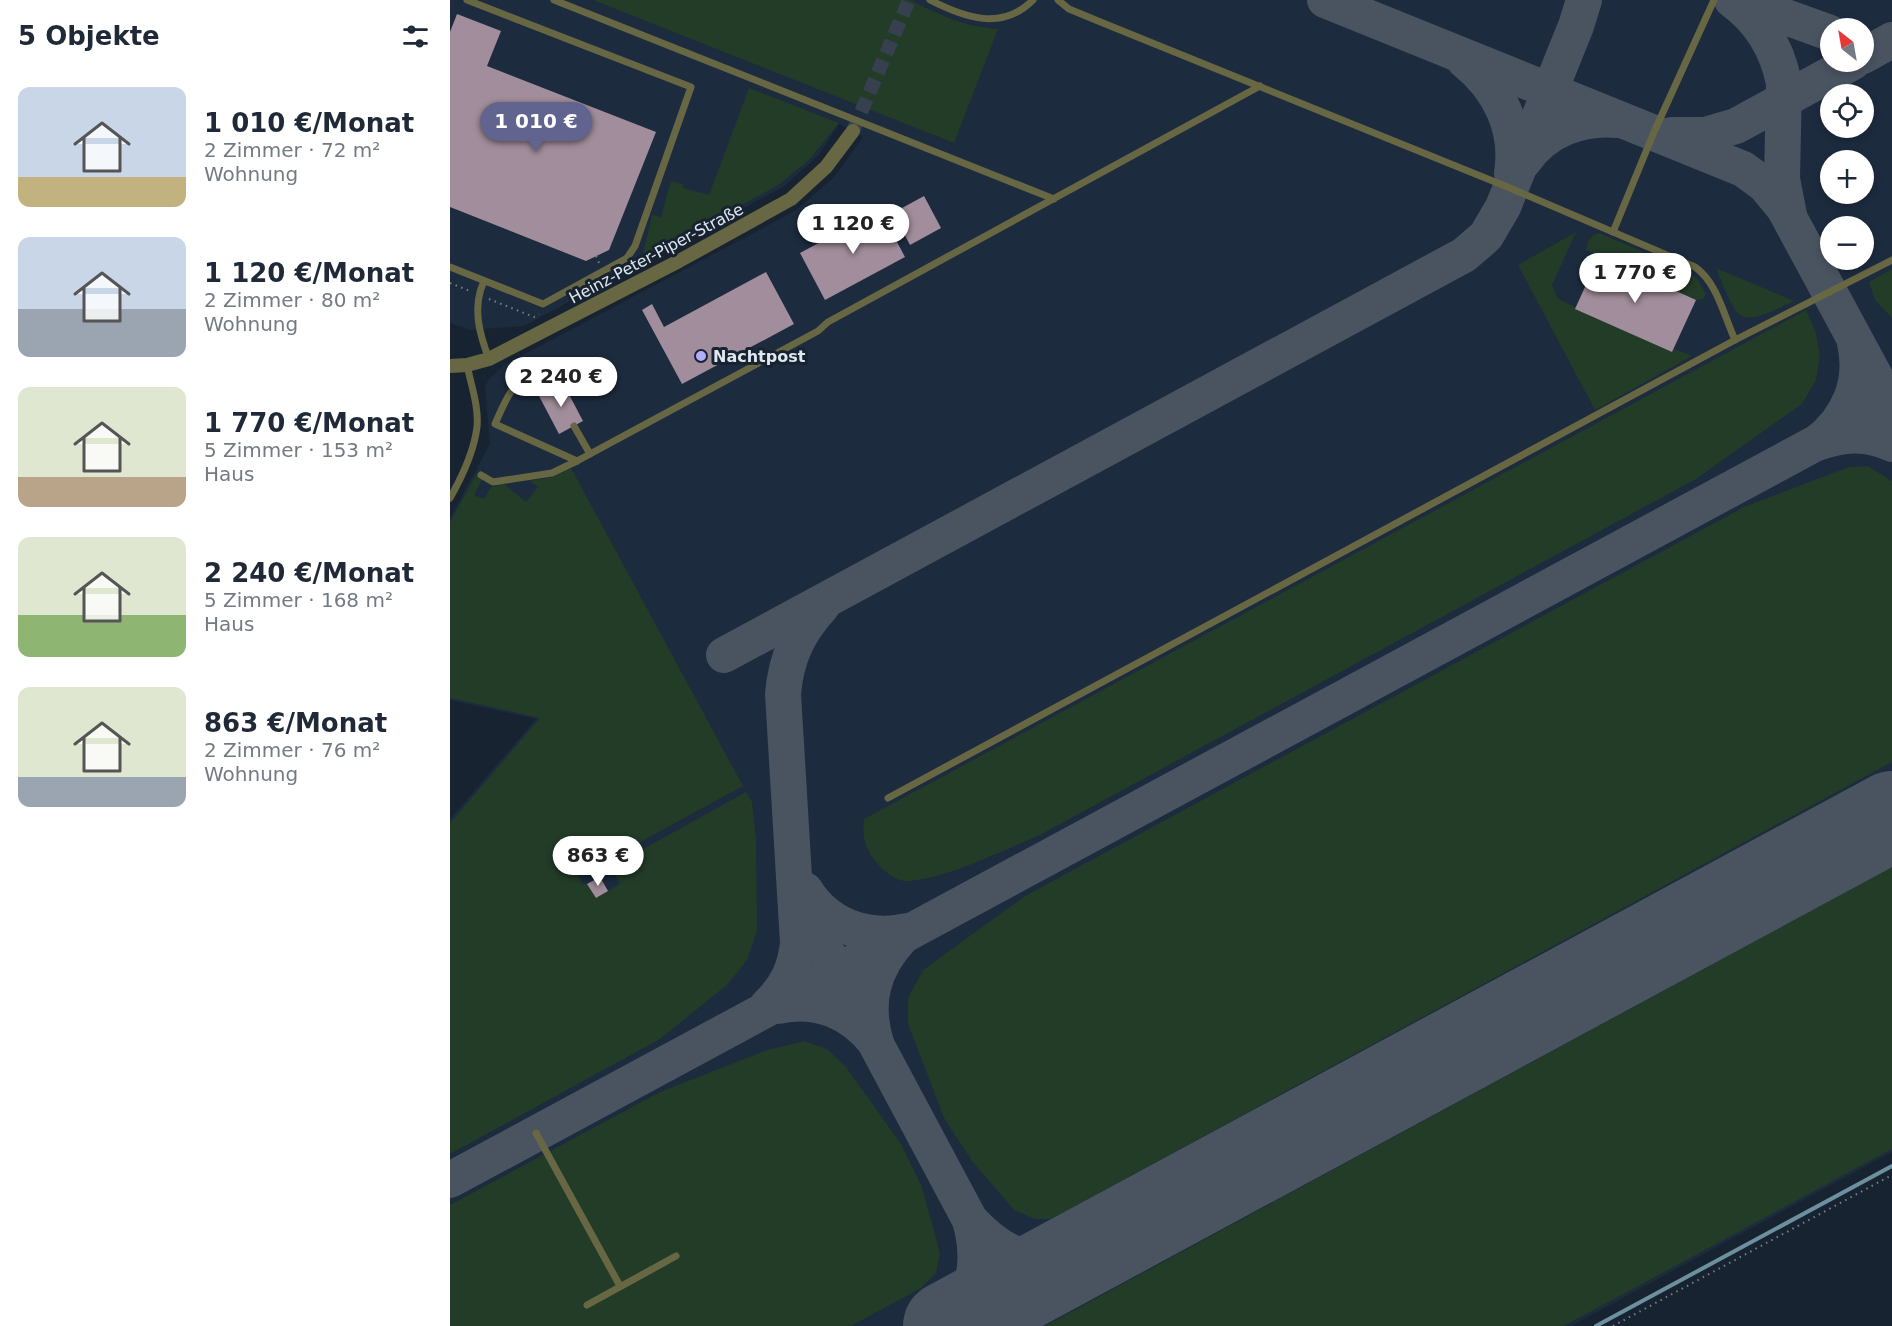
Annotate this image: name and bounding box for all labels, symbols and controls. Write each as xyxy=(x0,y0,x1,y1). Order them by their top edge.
north arrow xyxy=(1820,18,1874,72)
map controls xyxy=(1820,18,1874,270)
icon: filters xyxy=(399,20,432,53)
text: 5 Objekte xyxy=(18,21,160,51)
button: locate xyxy=(1820,84,1874,138)
pin: 1 010 € xyxy=(481,102,591,153)
text: 1 010 €/Monat xyxy=(204,108,414,138)
text: 1 010 € xyxy=(494,109,578,133)
icon: home xyxy=(66,111,138,183)
text: 2 Zimmer · 72 m² xyxy=(204,138,380,162)
button: + xyxy=(1820,150,1874,204)
text: Wohnung xyxy=(204,162,298,186)
street label: Heinz-Peter-Piper-Straße xyxy=(566,199,747,308)
pin: 1 120 € xyxy=(798,204,908,255)
text: 1 120 € xyxy=(811,211,895,235)
button: − xyxy=(1820,216,1874,270)
pin: 1 770 € xyxy=(1580,253,1690,304)
text: 1 120 €/Monat xyxy=(204,258,414,288)
text: 1 770 € xyxy=(1593,260,1677,284)
icon: home xyxy=(66,261,138,333)
text: 2 Zimmer · 80 m² xyxy=(204,288,380,312)
text: Wohnung xyxy=(204,312,298,336)
place label: Nachtpost xyxy=(713,347,806,366)
marker: Nachtpost xyxy=(694,349,708,363)
pin: 2 240 € xyxy=(506,357,616,408)
text: 2 240 € xyxy=(519,364,603,388)
text: 1 770 €/Monat xyxy=(204,408,414,438)
icon: home xyxy=(66,411,138,483)
text: 5 Zimmer · 153 m² xyxy=(204,438,393,462)
text: Haus xyxy=(204,462,254,486)
text: 2 240 €/Monat xyxy=(204,558,414,588)
icon: home xyxy=(66,561,138,633)
text: 5 Zimmer · 168 m² xyxy=(204,588,393,612)
text: Haus xyxy=(204,612,254,636)
text: 863 €/Monat xyxy=(204,708,387,738)
icon: home xyxy=(66,711,138,783)
text: 2 Zimmer · 76 m² xyxy=(204,738,380,762)
text: Wohnung xyxy=(204,762,298,786)
pin: 863 € xyxy=(556,836,640,887)
text: 863 € xyxy=(567,843,629,867)

